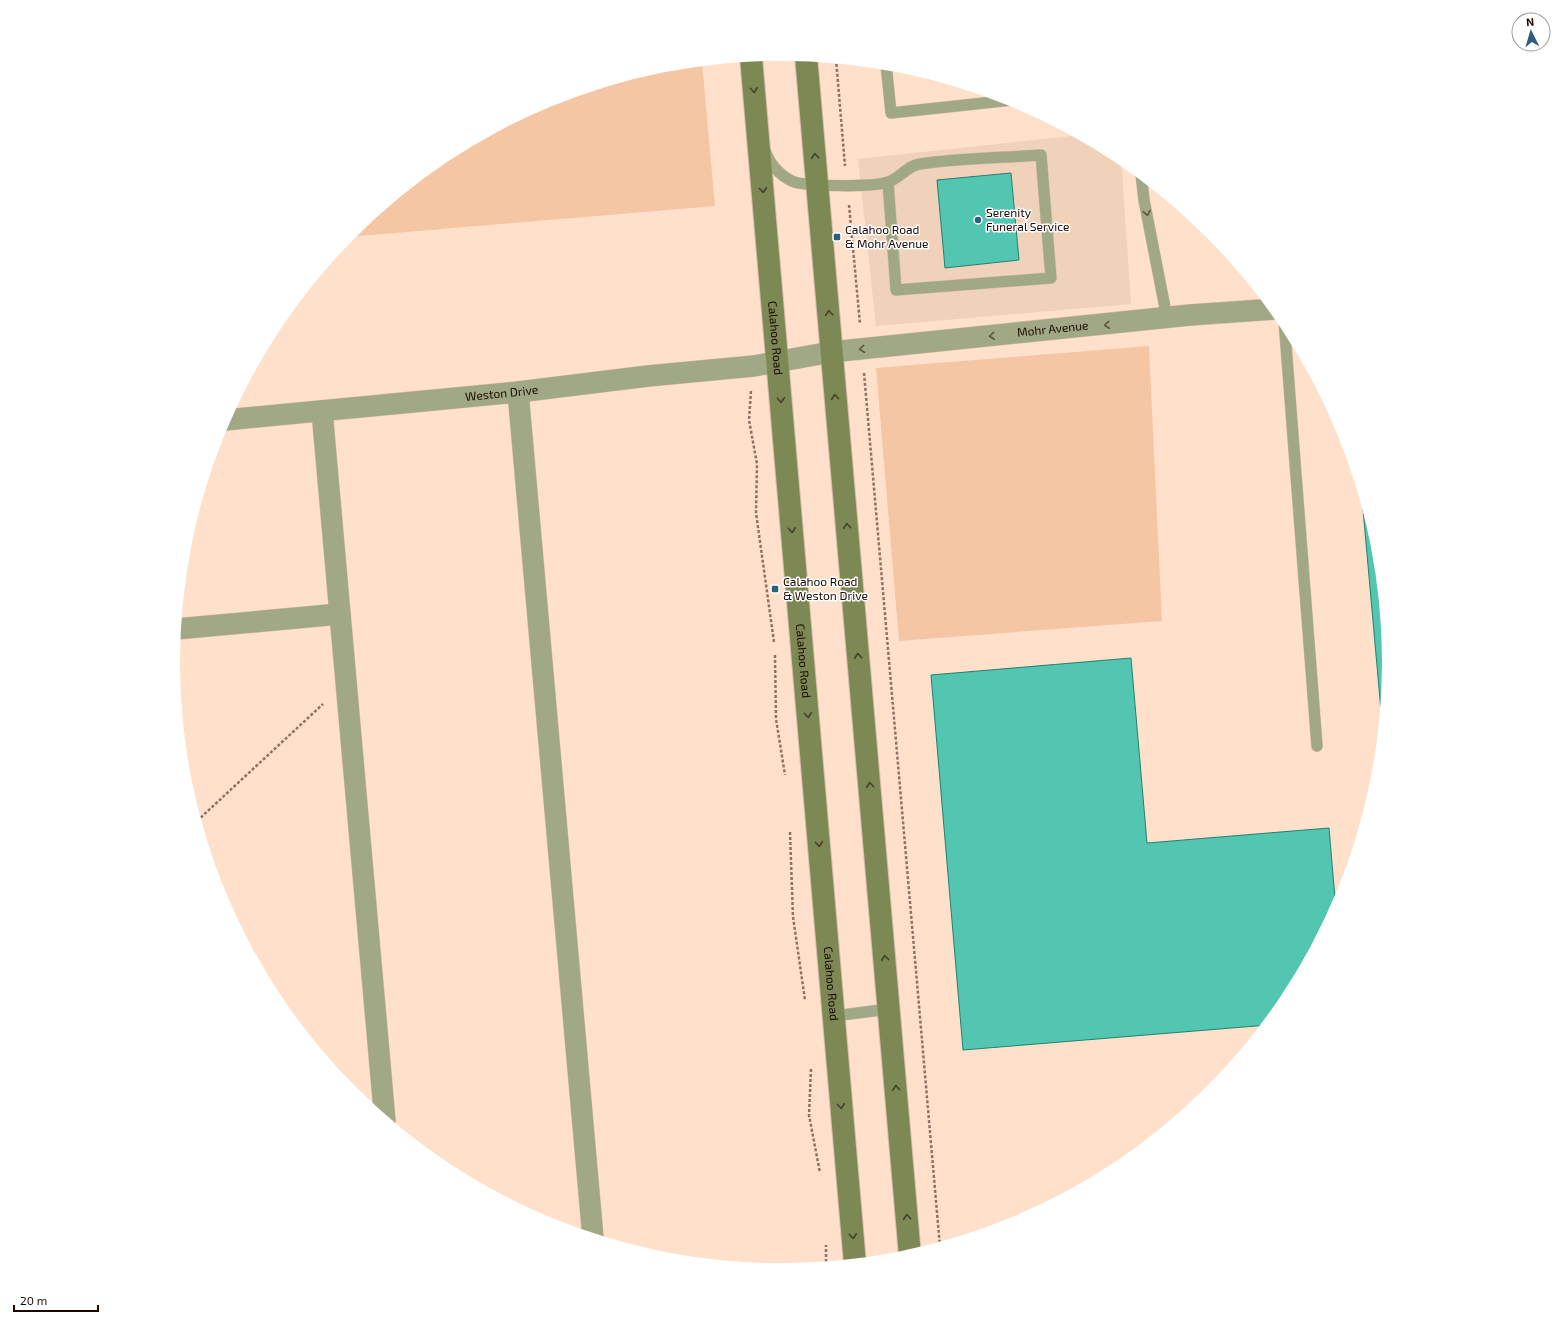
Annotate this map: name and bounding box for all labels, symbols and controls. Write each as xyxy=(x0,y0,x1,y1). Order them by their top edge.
north arrow xyxy=(1511,12,1551,52)
text: N xyxy=(1526,15,1535,28)
one-way arrow xyxy=(749,87,758,93)
one-way arrow xyxy=(810,153,819,159)
one-way arrow xyxy=(758,187,767,193)
place label: Serenity Funeral Service xyxy=(986,205,1069,233)
one-way arrow xyxy=(1142,210,1150,216)
marker: Serenity Funeral Service xyxy=(973,215,983,225)
place label: Calahoo Road & Mohr Avenue xyxy=(845,222,928,250)
marker: Calahoo Road & Mohr Avenue xyxy=(832,232,842,242)
street label: Calahoo Road xyxy=(766,300,786,376)
one-way arrow xyxy=(824,310,833,316)
street label: Mohr Avenue xyxy=(1016,318,1089,339)
one-way arrow xyxy=(1104,320,1110,329)
one-way arrow xyxy=(988,332,995,341)
one-way arrow xyxy=(859,344,865,353)
street label: Weston Drive xyxy=(464,382,539,403)
one-way arrow xyxy=(831,394,840,400)
one-way arrow xyxy=(777,397,786,403)
one-way arrow xyxy=(842,523,851,529)
one-way arrow xyxy=(788,527,797,533)
place label: Calahoo Road & Weston Drive xyxy=(783,574,868,602)
marker: Calahoo Road & Weston Drive xyxy=(770,584,780,594)
street label: Calahoo Road xyxy=(794,623,814,698)
one-way arrow xyxy=(854,653,863,659)
one-way arrow xyxy=(803,712,812,718)
one-way arrow xyxy=(865,782,874,788)
one-way arrow xyxy=(814,841,823,847)
street label: Calahoo Road xyxy=(822,946,842,1021)
one-way arrow xyxy=(880,955,889,961)
one-way arrow xyxy=(891,1085,900,1091)
one-way arrow xyxy=(837,1103,846,1109)
one-way arrow xyxy=(902,1214,911,1220)
one-way arrow xyxy=(848,1233,857,1239)
scale bar xyxy=(14,1287,98,1313)
text: 20 m xyxy=(20,1293,47,1307)

